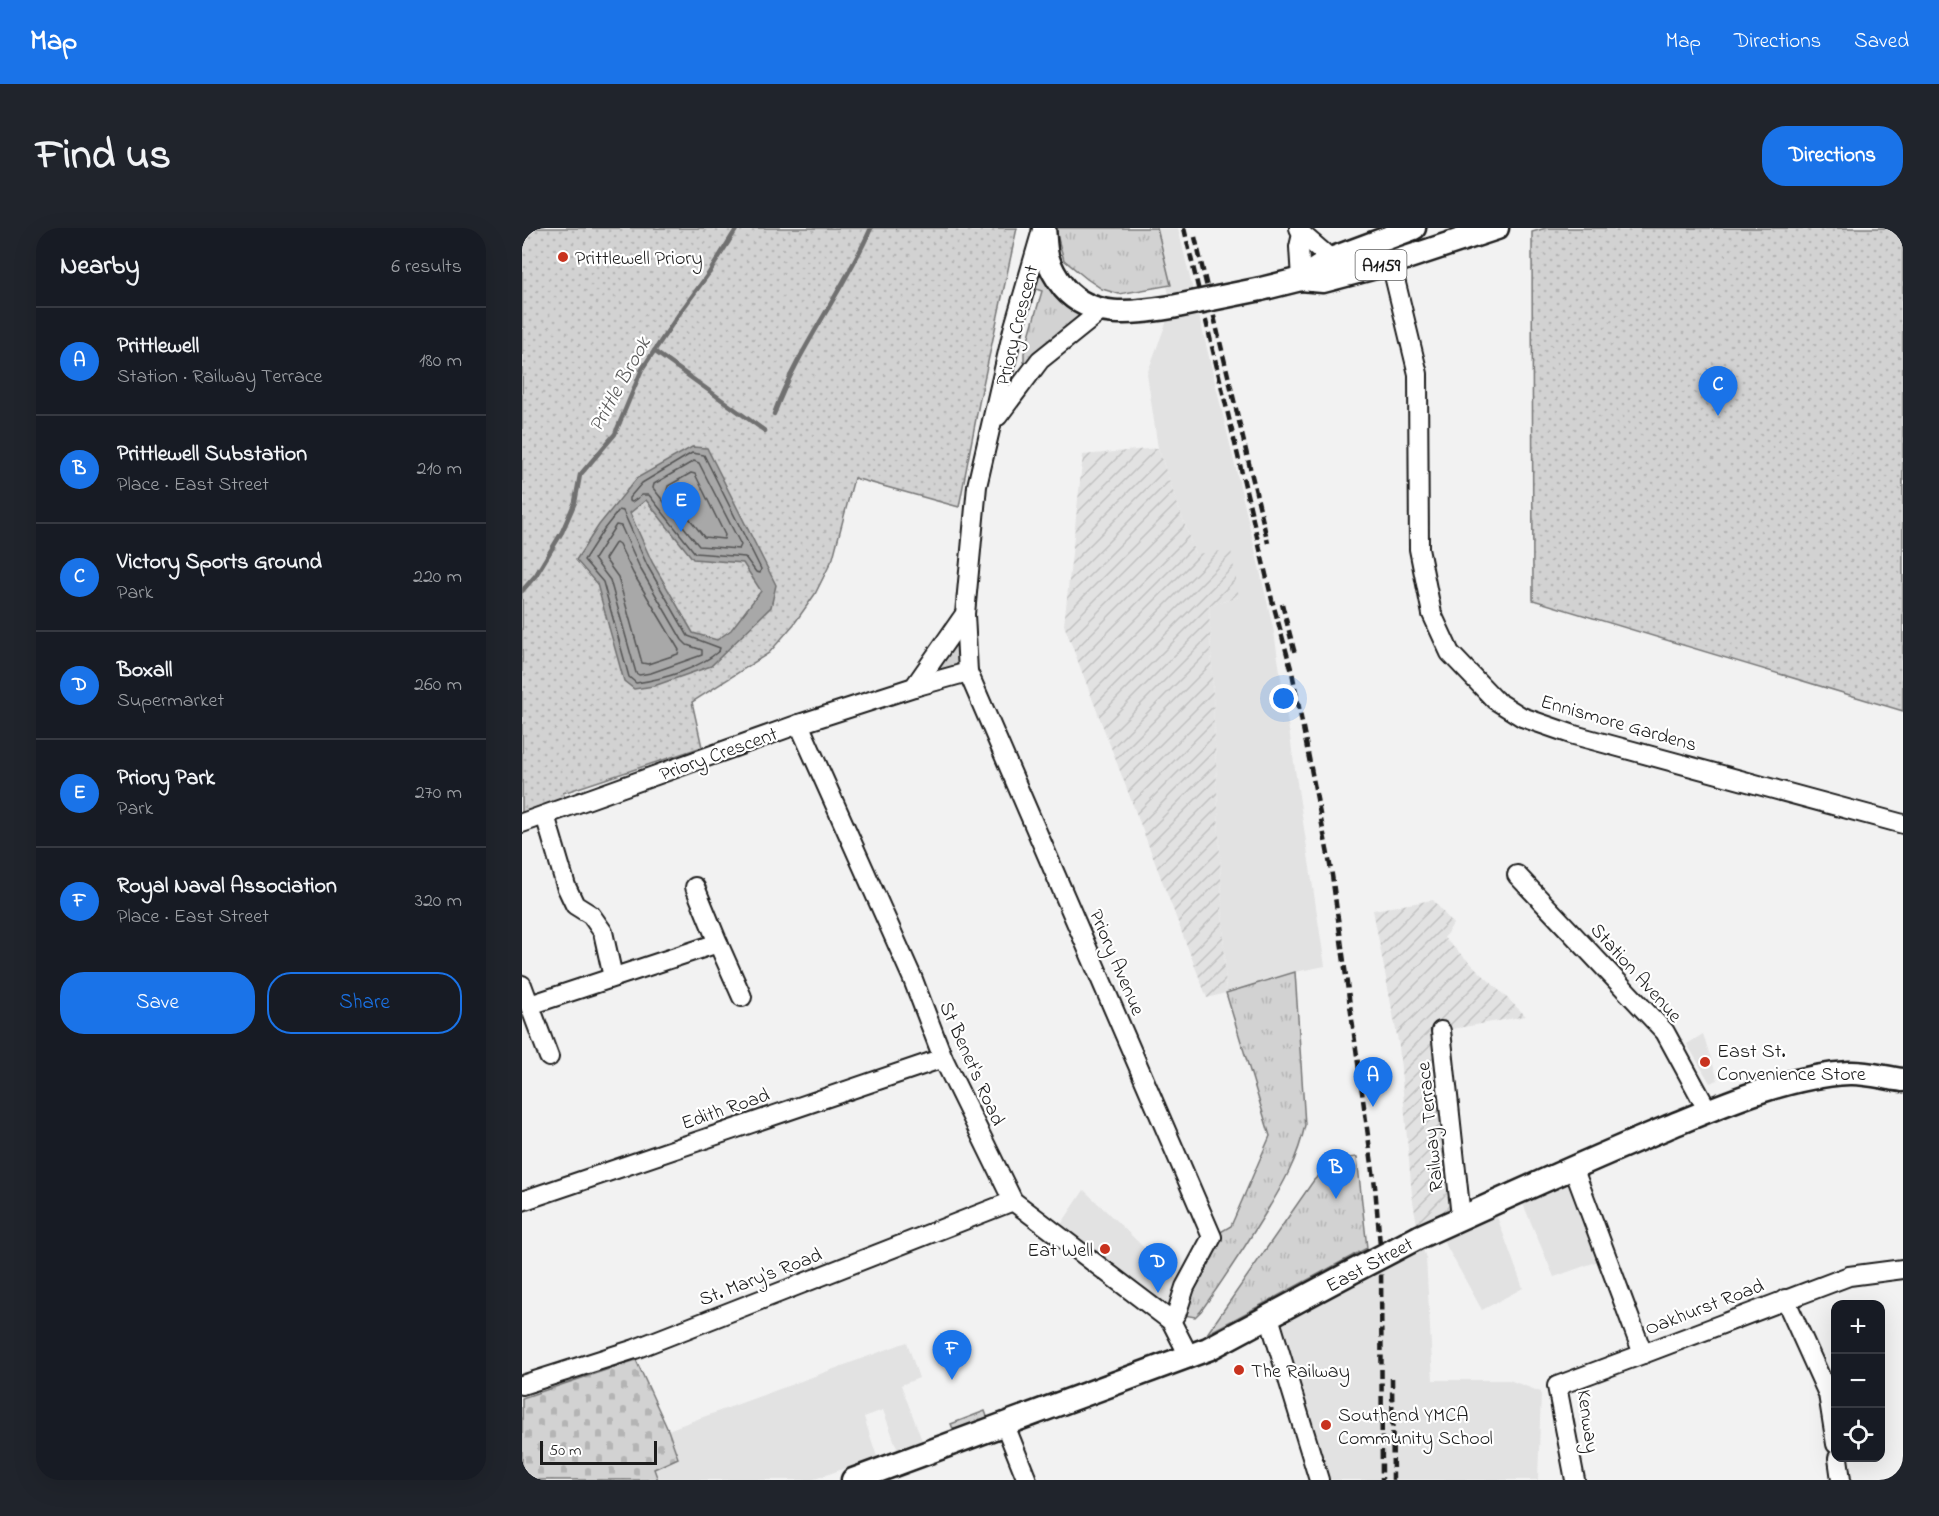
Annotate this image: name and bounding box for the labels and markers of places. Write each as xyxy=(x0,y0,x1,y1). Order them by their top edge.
place label: Prittlewell Priory xyxy=(575,245,703,274)
marker: Prittlewell Priory xyxy=(556,250,570,264)
pin: C xyxy=(1698,366,1738,416)
pin: E xyxy=(662,482,700,532)
place label: East St. Convenience Store xyxy=(1717,1038,1866,1090)
marker: East St. Convenience Store xyxy=(1698,1055,1712,1069)
pin: A xyxy=(1354,1058,1392,1107)
pin: B xyxy=(1316,1150,1356,1199)
place label: Eat Well xyxy=(1027,1237,1093,1266)
marker: Eat Well xyxy=(1098,1242,1112,1256)
pin: D xyxy=(1138,1244,1178,1293)
pin: F xyxy=(932,1330,972,1380)
place label: The Railway xyxy=(1251,1358,1350,1387)
marker: The Railway xyxy=(1232,1363,1246,1377)
place label: Southend YMCA Community School xyxy=(1338,1402,1493,1454)
marker: Southend YMCA Community School xyxy=(1319,1418,1333,1432)

